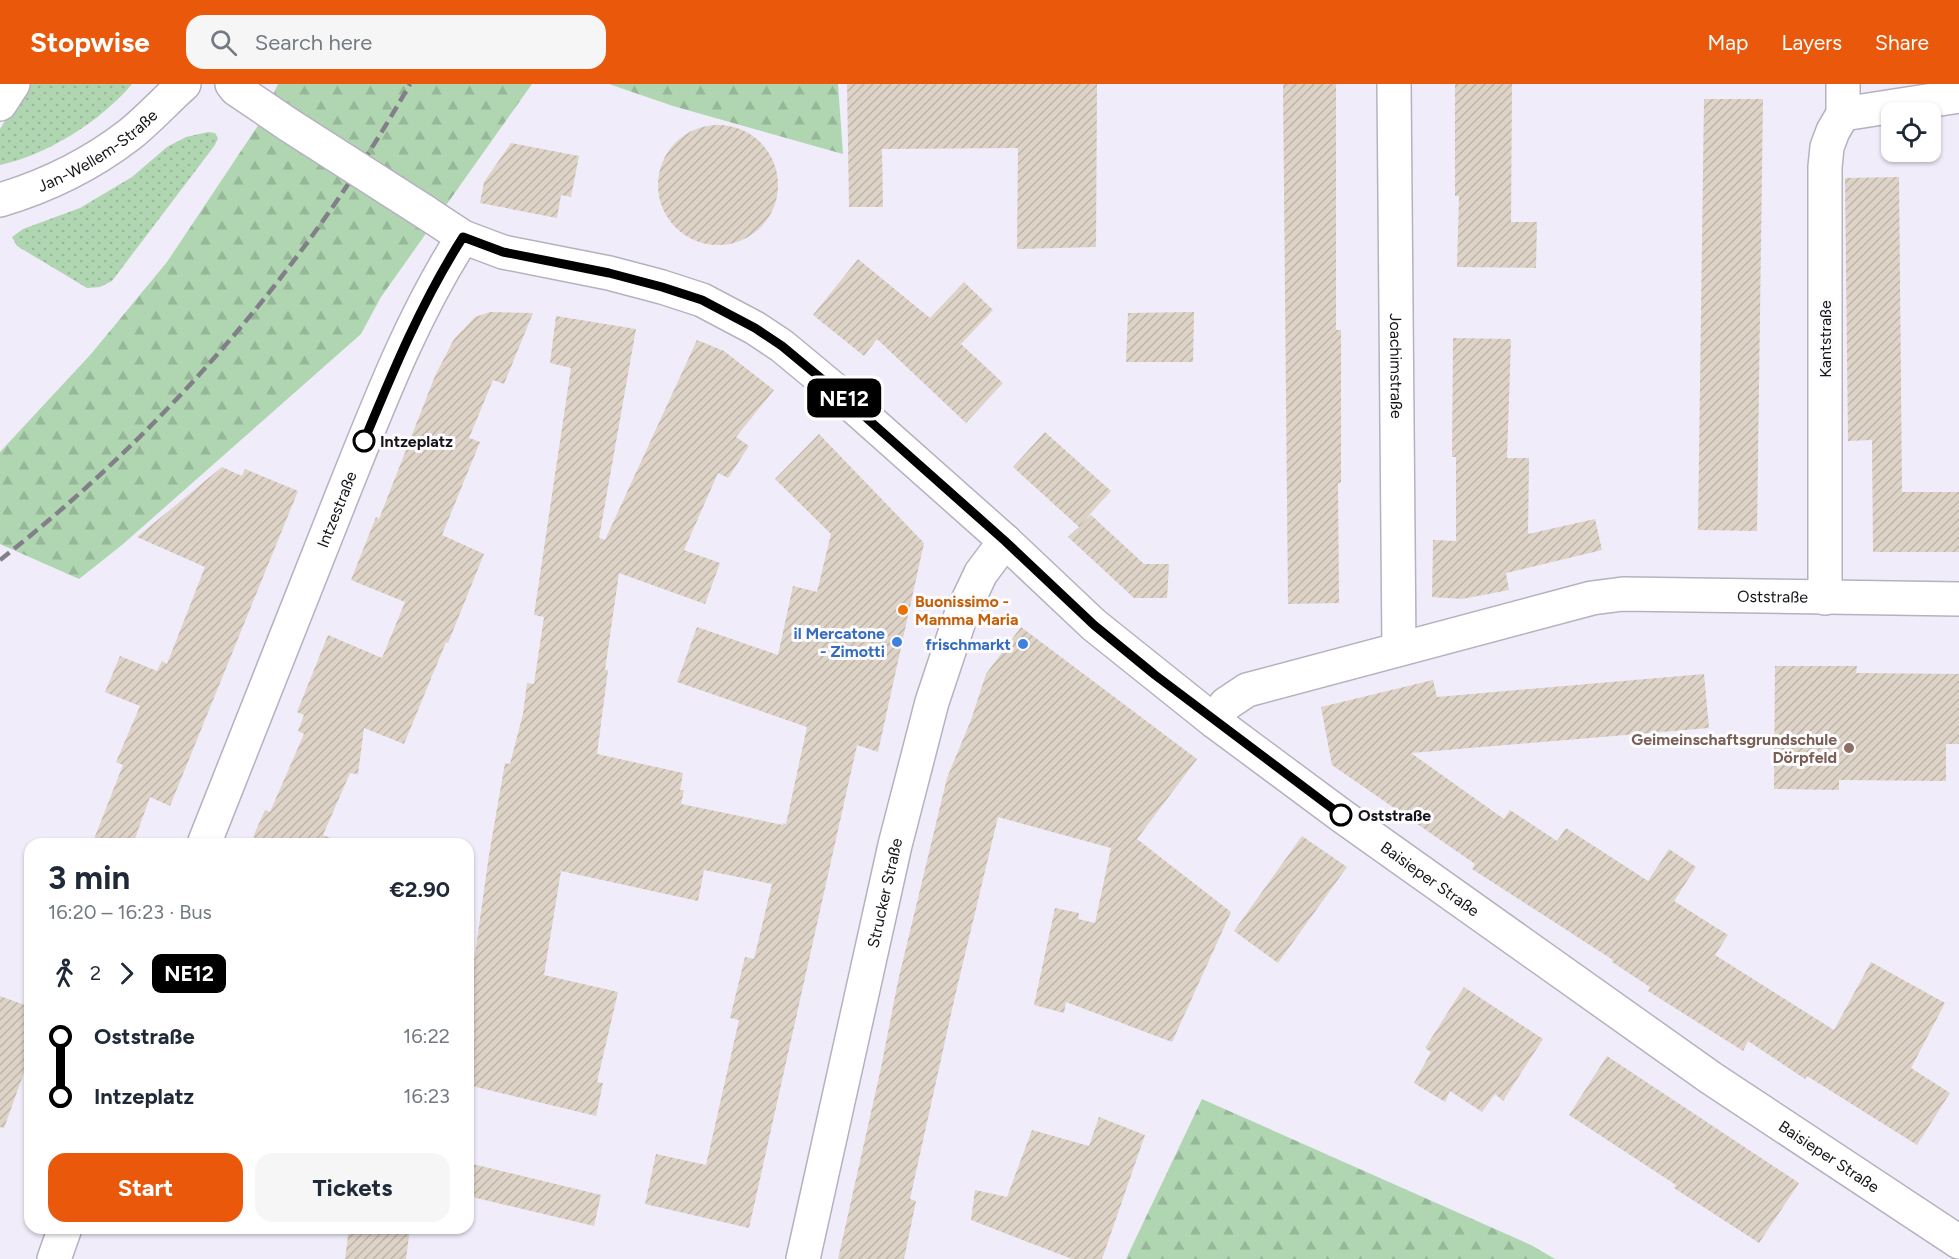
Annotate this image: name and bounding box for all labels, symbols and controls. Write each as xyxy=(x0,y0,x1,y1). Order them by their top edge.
search box xyxy=(186,15,606,69)
text: Stopwise xyxy=(30,25,150,59)
icon: search xyxy=(207,26,240,59)
text: Search here xyxy=(255,29,372,56)
text: Map xyxy=(1708,30,1748,55)
text: Layers xyxy=(1781,30,1842,55)
text: Share xyxy=(1875,30,1929,55)
map controls xyxy=(1881,102,1941,162)
button: locate xyxy=(1881,102,1941,162)
street label: Jan-Wellem-Straße xyxy=(35,106,162,196)
street label: Kantstraße xyxy=(1816,300,1835,378)
street label: Joachimstraße xyxy=(1386,313,1406,419)
line badge: NE12 xyxy=(802,378,886,418)
text: NE12 xyxy=(819,386,869,411)
marker: Intzeplatz xyxy=(353,430,375,452)
place label: Intzeplatz xyxy=(380,432,453,451)
street label: Intzestraße xyxy=(313,468,361,551)
street label: Oststraße xyxy=(1737,587,1808,607)
place label: Buonissimo - Mamma Maria xyxy=(915,592,1019,629)
marker: Buonissimo - Mamma Maria xyxy=(896,603,910,617)
place label: il Mercatone - Zimotti xyxy=(794,624,885,661)
marker: il Mercatone - Zimotti xyxy=(890,635,904,649)
place label: frischmarkt xyxy=(926,635,1011,654)
marker: frischmarkt xyxy=(1016,637,1030,651)
place label: Geimeinschaftsgrundschule Dörpfeld xyxy=(1631,730,1837,767)
marker: Geimeinschaftsgrundschule Dörpfeld xyxy=(1842,741,1856,755)
marker: Oststraße xyxy=(1330,804,1352,826)
place label: Oststraße xyxy=(1358,806,1431,825)
street label: Strucker Straße xyxy=(863,836,906,950)
street label: Baisieper Straße xyxy=(1377,838,1483,921)
text: 3 min xyxy=(48,858,130,897)
text: €2.90 xyxy=(389,876,450,903)
text: 16:20 – 16:23 · Bus xyxy=(48,900,212,924)
icon: walk xyxy=(48,957,81,990)
icon: forward xyxy=(110,957,143,990)
text: 2 xyxy=(90,961,101,985)
text: NE12 xyxy=(164,961,214,986)
text: Oststraße xyxy=(94,1023,195,1050)
text: 16:22 xyxy=(403,1024,450,1048)
text: Intzeplatz xyxy=(94,1083,194,1110)
text: 16:23 xyxy=(403,1084,450,1108)
street label: Baisieper Straße xyxy=(1775,1117,1883,1197)
button: Start xyxy=(48,1153,243,1222)
button: Tickets xyxy=(255,1153,450,1222)

